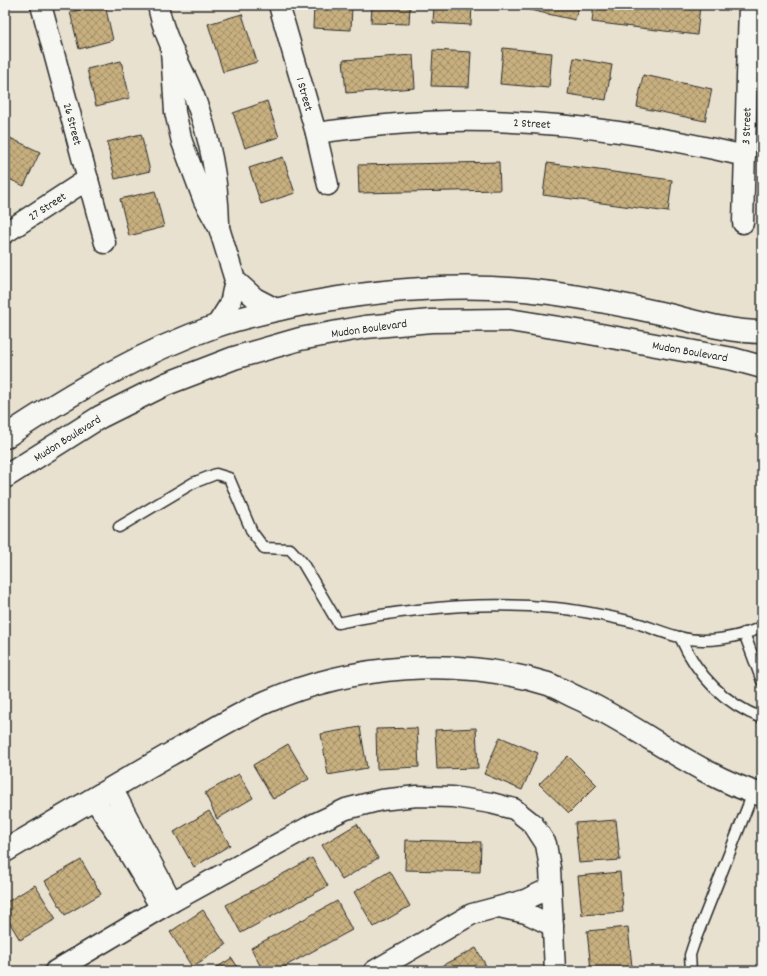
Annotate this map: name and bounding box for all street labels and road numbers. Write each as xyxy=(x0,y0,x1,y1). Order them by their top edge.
street label: 1 Street xyxy=(291,75,317,114)
street label: 26 Street xyxy=(58,101,85,148)
street label: 3 Street xyxy=(738,107,757,145)
street label: 2 Street xyxy=(513,115,551,134)
street label: 27 Street xyxy=(26,188,70,226)
street label: Mudon Boulevard xyxy=(330,316,408,343)
street label: Mudon Boulevard xyxy=(651,337,729,367)
street label: Mudon Boulevard xyxy=(31,412,105,467)

